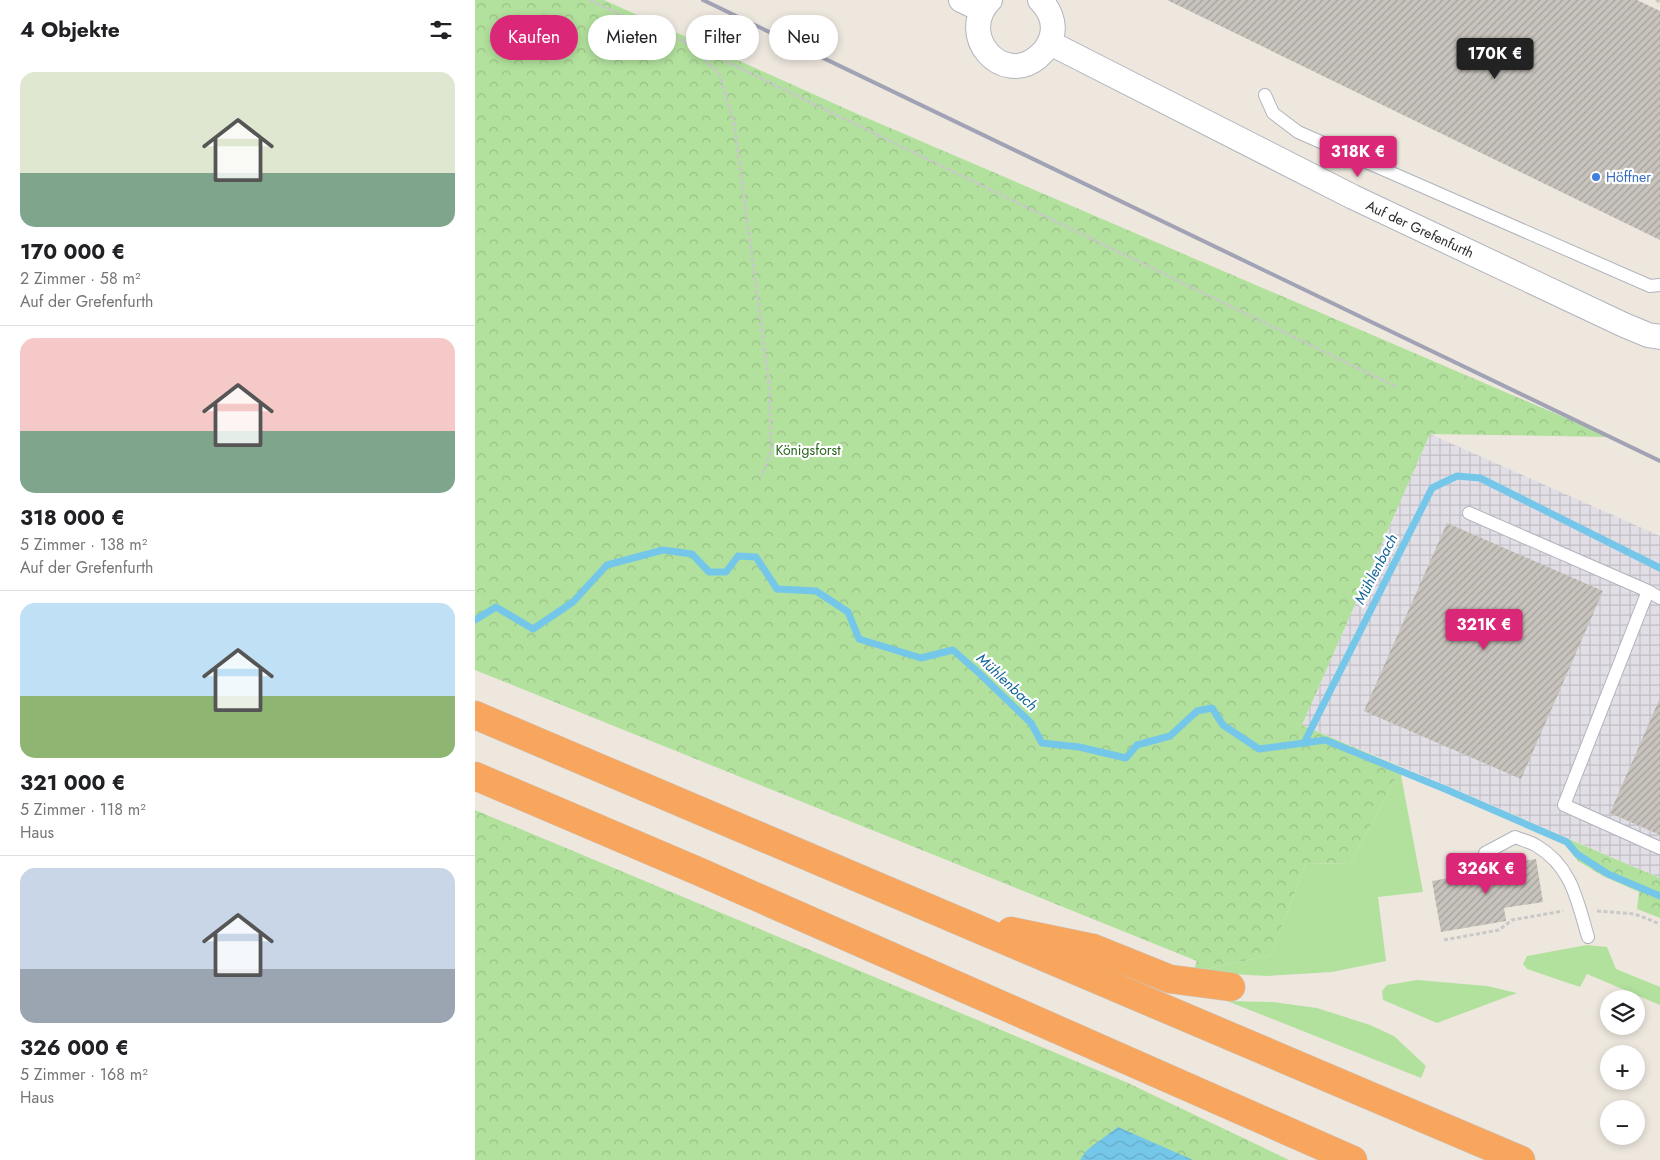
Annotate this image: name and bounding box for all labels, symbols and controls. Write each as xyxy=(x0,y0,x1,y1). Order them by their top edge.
text: 4 Objekte xyxy=(20,15,120,45)
chip: Kaufen xyxy=(490,15,578,60)
chip: Mieten xyxy=(588,15,676,60)
chip: Filter xyxy=(686,15,759,60)
chip: Neu xyxy=(769,15,838,60)
icon: filters xyxy=(427,16,455,44)
pin: 170K € xyxy=(1454,38,1536,80)
text: 170K € xyxy=(1468,42,1522,65)
icon: home xyxy=(193,105,283,195)
pin: 318K € xyxy=(1317,136,1399,178)
text: 318K € xyxy=(1331,140,1385,163)
place label: Höffner xyxy=(1606,167,1651,187)
marker: Höffner xyxy=(1590,171,1602,183)
street label: Auf der Grefenfurth xyxy=(1363,195,1477,263)
text: 170 000 € xyxy=(20,237,125,267)
text: 2 Zimmer · 58 m² xyxy=(20,267,140,290)
text: Auf der Grefenfurth xyxy=(20,290,153,313)
icon: home xyxy=(193,370,283,460)
park label: Königsforst xyxy=(775,440,841,460)
text: 318 000 € xyxy=(20,503,125,533)
water label: Mühlenbach xyxy=(1349,530,1403,608)
text: 5 Zimmer · 138 m² xyxy=(20,533,147,556)
text: Auf der Grefenfurth xyxy=(20,556,153,579)
pin: 321K € xyxy=(1443,608,1525,651)
text: 321K € xyxy=(1456,613,1512,636)
icon: home xyxy=(193,635,283,725)
water label: Mühlenbach xyxy=(971,648,1043,716)
text: 321 000 € xyxy=(20,768,126,798)
text: 5 Zimmer · 118 m² xyxy=(20,798,146,821)
text: Haus xyxy=(20,821,54,844)
pin: 326K € xyxy=(1445,852,1527,895)
text: 326K € xyxy=(1457,857,1515,880)
icon: home xyxy=(193,900,283,990)
map controls xyxy=(1600,990,1645,1145)
button: layers xyxy=(1600,990,1645,1035)
text: 326 000 € xyxy=(20,1033,129,1063)
button: + xyxy=(1600,1045,1645,1090)
text: 5 Zimmer · 168 m² xyxy=(20,1063,148,1086)
text: Haus xyxy=(20,1086,54,1109)
button: − xyxy=(1600,1100,1645,1145)

